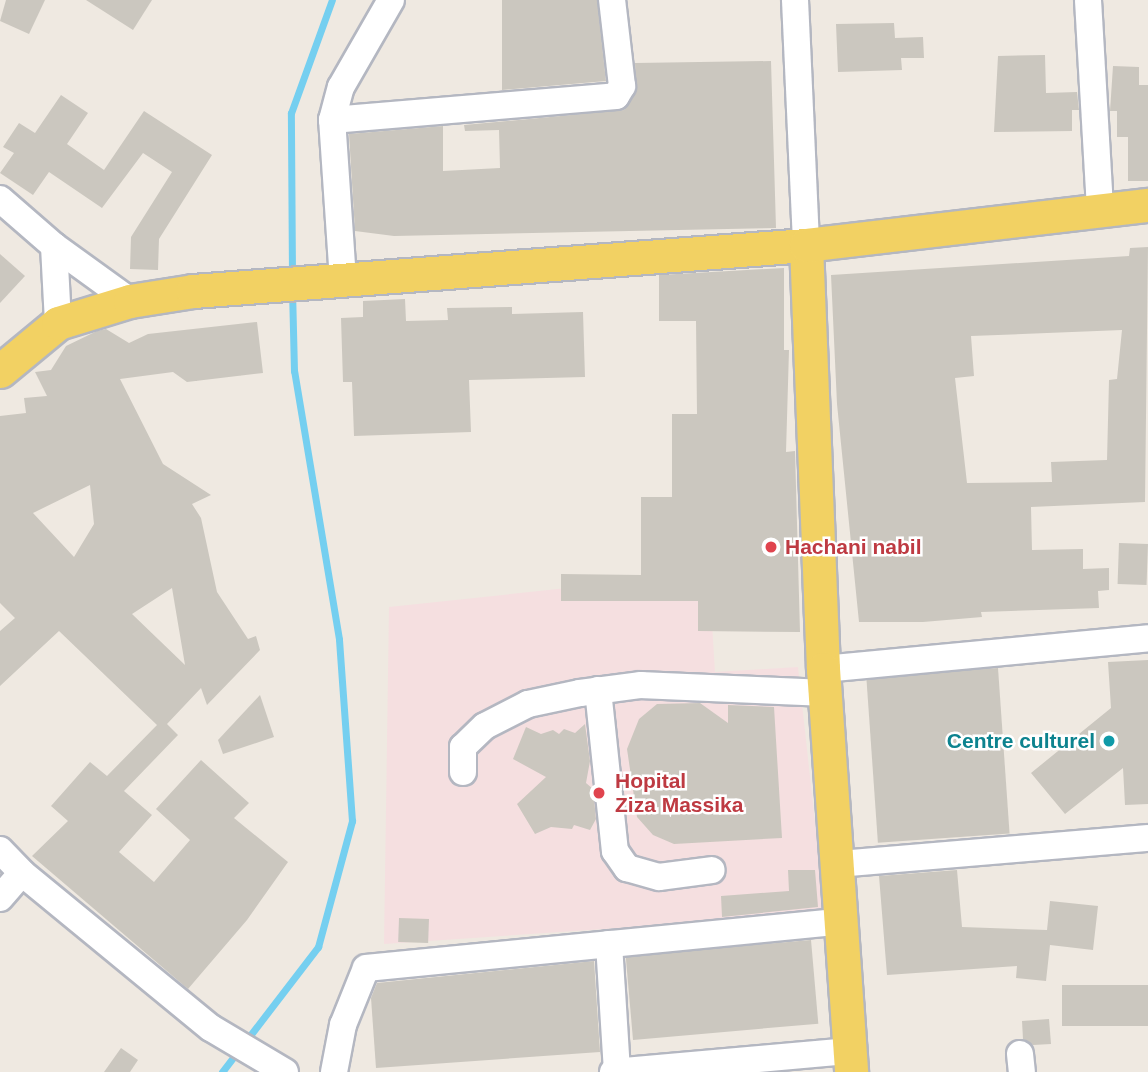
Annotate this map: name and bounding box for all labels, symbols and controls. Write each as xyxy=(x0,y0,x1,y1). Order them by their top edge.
place label: Hachani nabil xyxy=(785,534,922,560)
marker: Hachani nabil xyxy=(763,539,779,555)
place label: Centre culturel xyxy=(947,728,1095,754)
marker: Centre culturel xyxy=(1101,733,1117,749)
place label: Hopital Ziza Massika xyxy=(615,768,743,818)
marker: Hopital Ziza Massika xyxy=(589,783,609,803)

